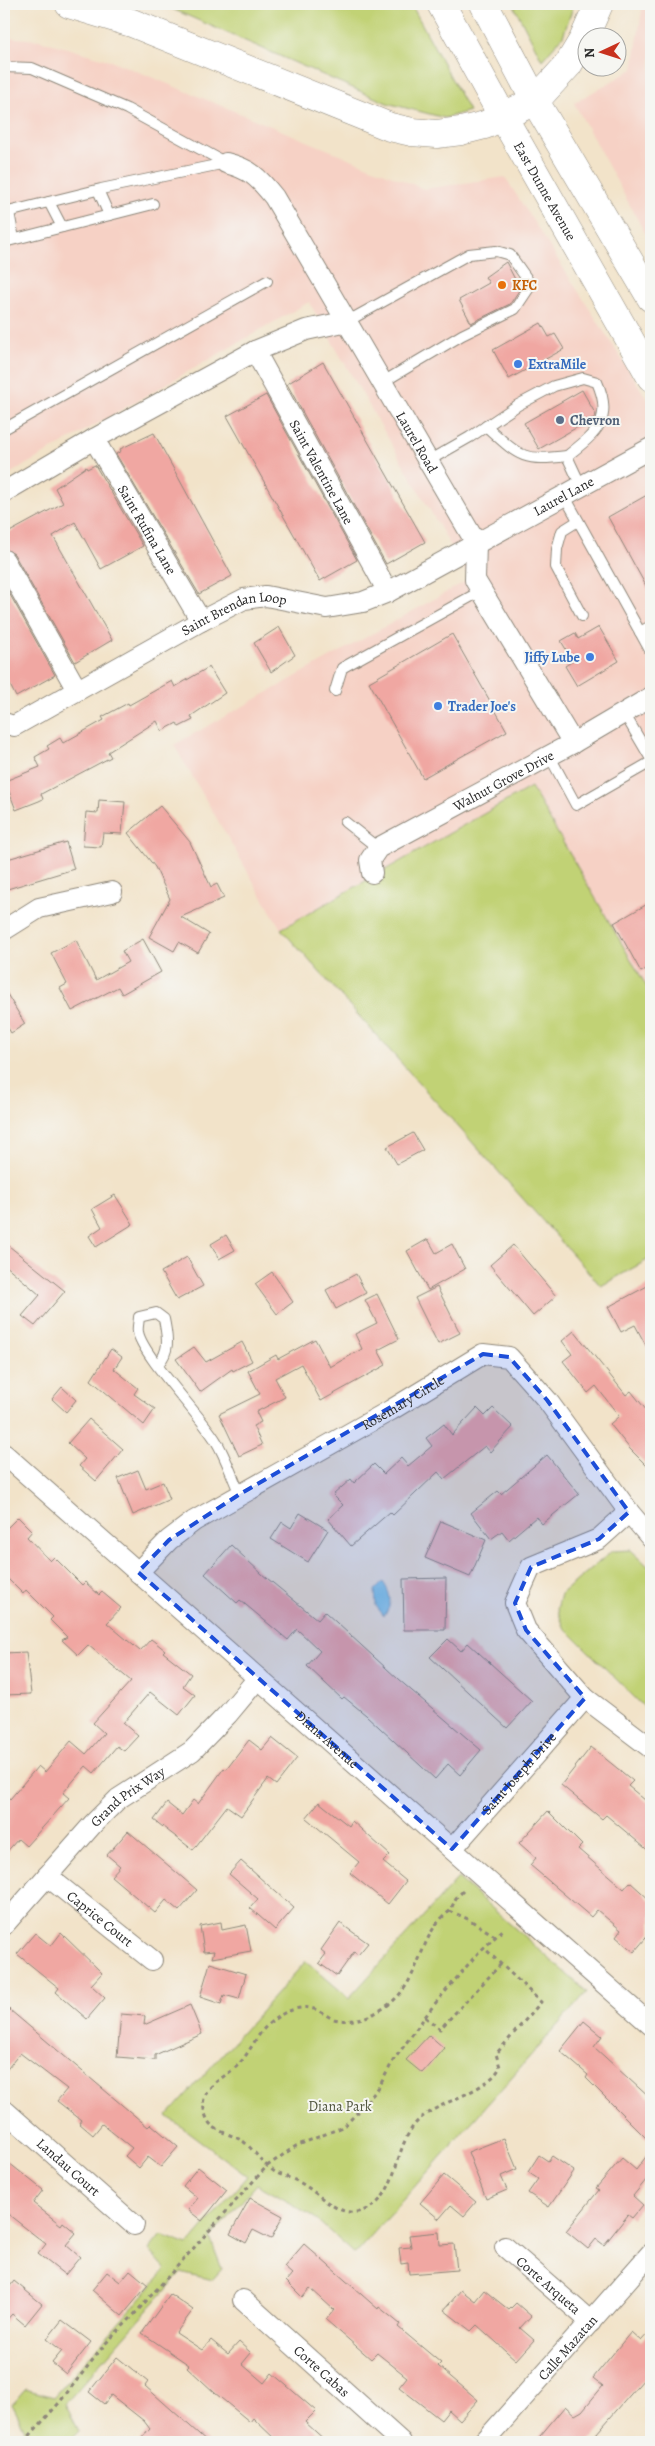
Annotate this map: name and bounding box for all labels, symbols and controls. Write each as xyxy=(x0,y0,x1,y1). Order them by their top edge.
north arrow xyxy=(578,28,628,78)
text: N xyxy=(580,47,599,59)
street label: East Dunne Avenue xyxy=(509,138,580,244)
place label: KFC xyxy=(512,276,537,295)
marker: KFC xyxy=(496,279,508,291)
place label: ExtraMile xyxy=(528,355,587,374)
marker: ExtraMile xyxy=(512,358,524,370)
street label: Laurel Road xyxy=(391,408,442,477)
place label: Chevron xyxy=(570,411,620,430)
marker: Chevron xyxy=(554,414,566,426)
street label: Saint Valentine Lane xyxy=(285,416,358,528)
street label: Laurel Lane xyxy=(530,472,597,521)
street label: Saint Rufina Lane xyxy=(113,481,181,578)
street label: Saint Brendan Loop xyxy=(178,587,289,640)
place label: Jiffy Lube xyxy=(525,648,581,667)
marker: Jiffy Lube xyxy=(584,651,596,663)
place label: Trader Joe's xyxy=(448,697,516,716)
marker: Trader Joe's xyxy=(432,700,444,712)
street label: Walnut Grove Drive xyxy=(449,746,558,816)
street label: Rosemary Circle xyxy=(358,1371,448,1435)
street label: Diana Avenue xyxy=(291,1706,363,1773)
street label: Saint Joseph Drive xyxy=(477,1728,561,1819)
street label: Grand Prix Way xyxy=(86,1762,169,1831)
street label: Caprice Court xyxy=(63,1887,137,1951)
park label: Diana Park xyxy=(308,2097,372,2116)
street label: Landau Court xyxy=(32,2134,104,2201)
street label: Corte Arqueta xyxy=(512,2252,585,2319)
street label: Calle Mazatan xyxy=(534,2311,602,2385)
street label: Corte Cabas xyxy=(289,2341,354,2401)

